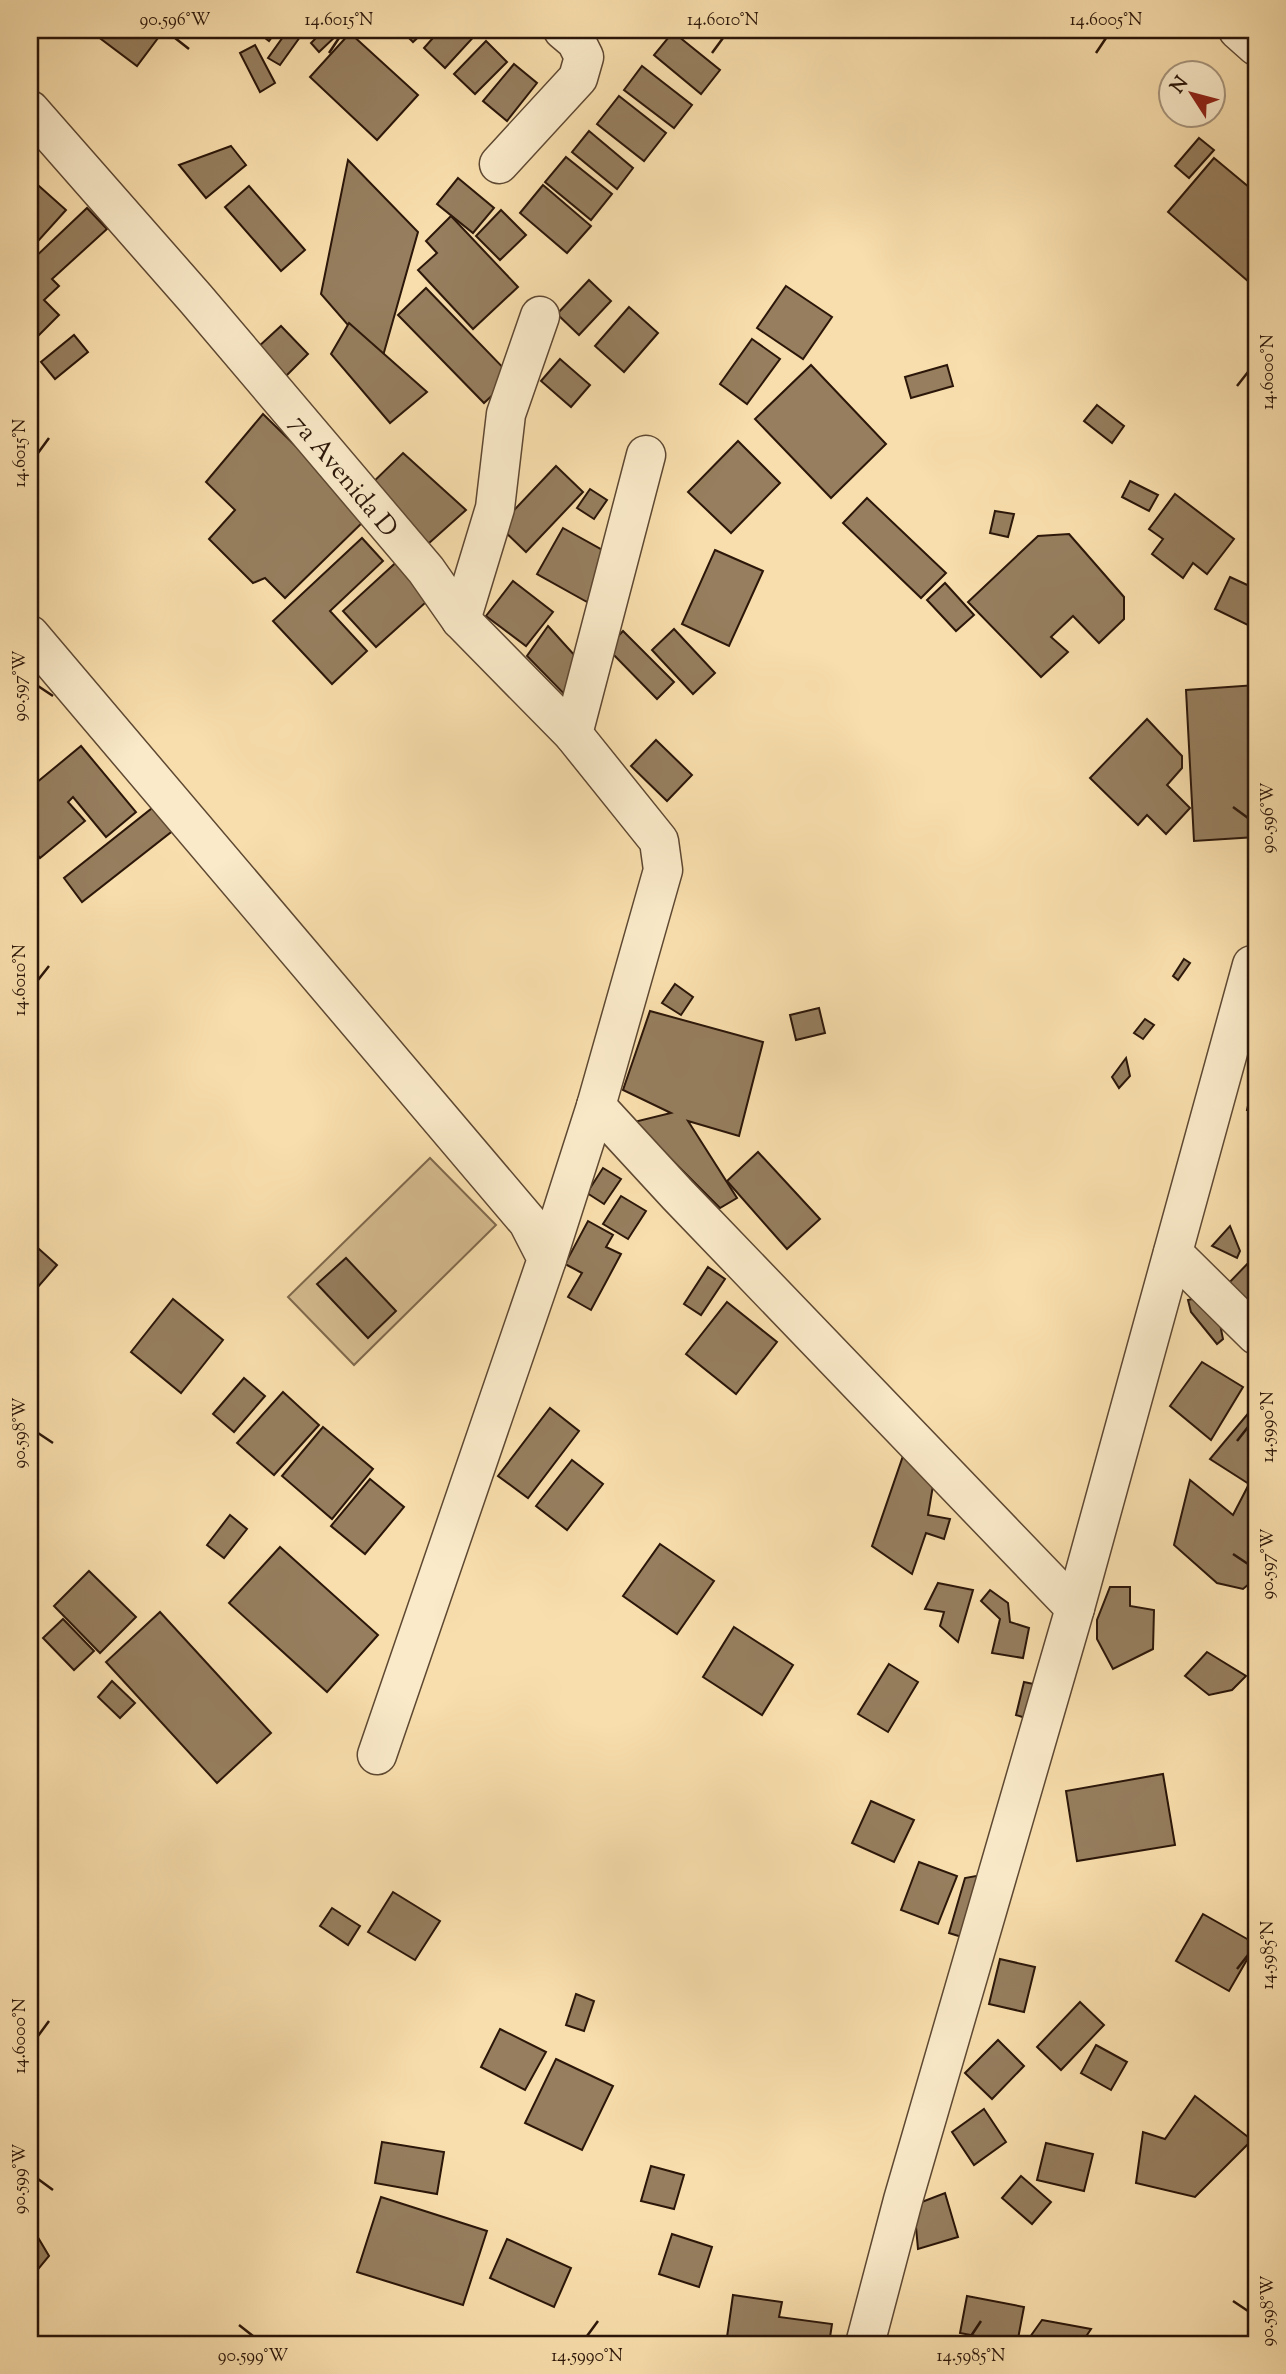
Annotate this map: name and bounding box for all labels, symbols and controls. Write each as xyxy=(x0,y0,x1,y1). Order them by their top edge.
text: 90.596°W xyxy=(140,8,210,34)
text: 14.6015°N xyxy=(305,8,373,34)
text: 14.6010°N xyxy=(687,8,759,34)
text: 14.6005°N xyxy=(1070,8,1142,34)
north arrow xyxy=(1156,60,1226,130)
text: N xyxy=(1165,71,1196,100)
text: 14.6000°N xyxy=(1256,334,1282,410)
street label: 7a Avenida D xyxy=(280,407,406,546)
text: 14.6015°N xyxy=(8,419,34,487)
text: 90.597°W xyxy=(8,651,34,721)
text: 90.596°W xyxy=(1256,783,1282,853)
text: 14.6010°N xyxy=(8,944,34,1016)
text: 14.5990°N xyxy=(1256,1391,1282,1463)
text: 90.598°W xyxy=(8,1398,34,1468)
text: 90.597°W xyxy=(1256,1529,1282,1599)
text: 14.5985°N xyxy=(1256,1921,1282,1989)
text: 14.6000°N xyxy=(8,1998,34,2074)
text: 90.599°W xyxy=(8,2144,34,2214)
text: 90.598°W xyxy=(1256,2276,1282,2346)
text: 90.599°W xyxy=(218,2344,288,2370)
text: 14.5990°N xyxy=(551,2344,623,2370)
text: 14.5985°N xyxy=(937,2344,1005,2370)

